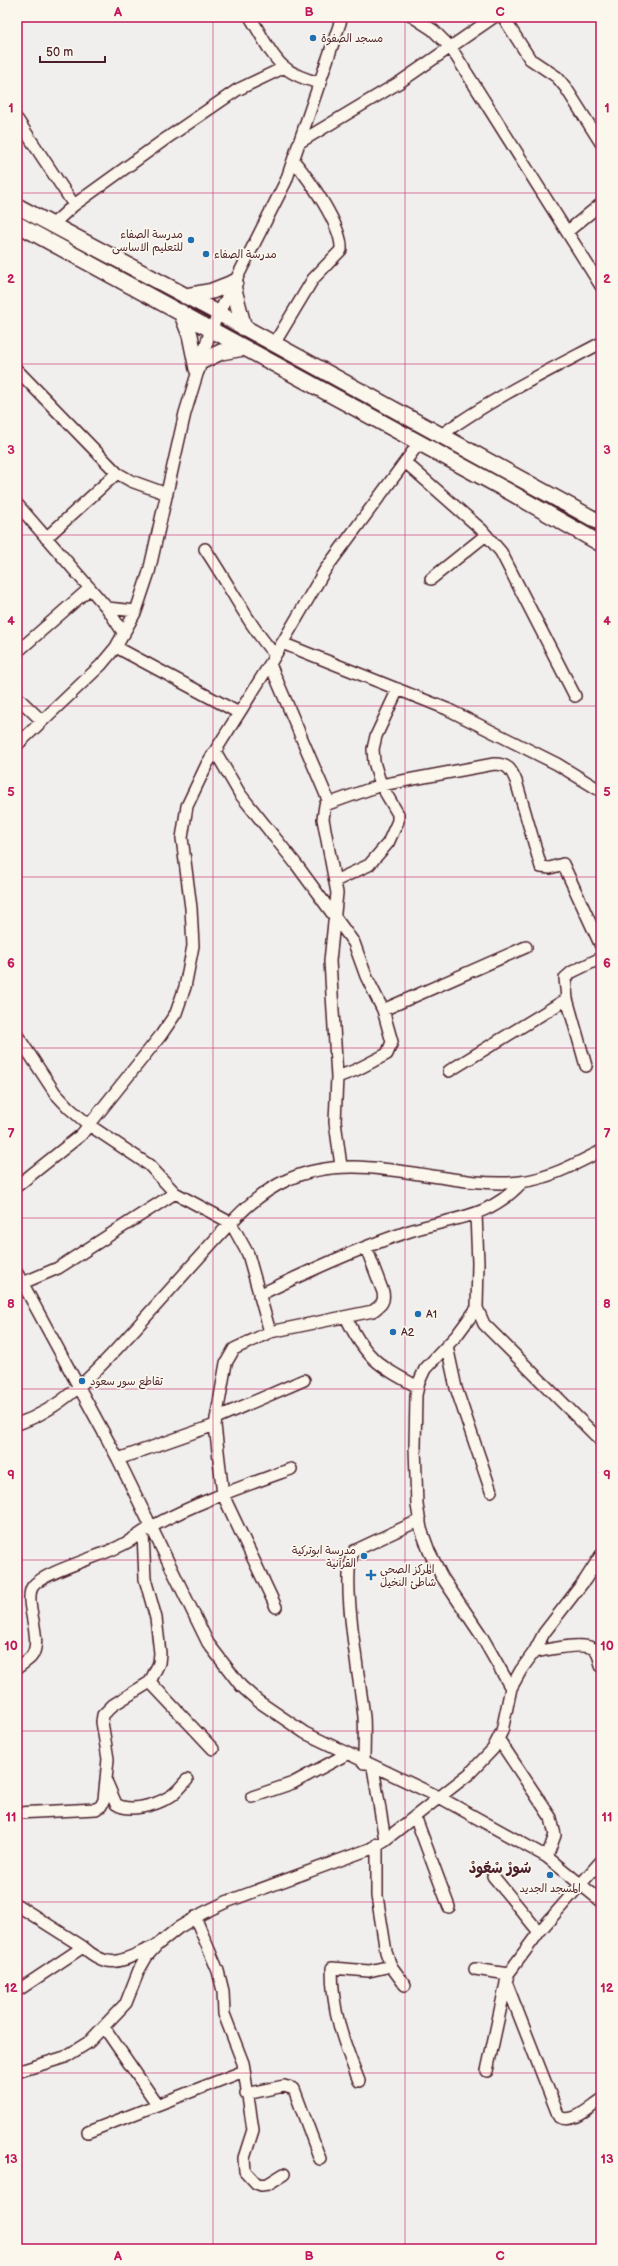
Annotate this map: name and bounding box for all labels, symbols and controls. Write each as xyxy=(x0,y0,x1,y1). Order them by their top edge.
text: A xyxy=(113,4,122,20)
text: B xyxy=(304,4,314,20)
text: C xyxy=(495,4,505,20)
place label: مسجد الصفوة xyxy=(321,32,383,46)
marker: مسجد الصفوة xyxy=(308,33,318,43)
scale bar xyxy=(40,38,105,64)
text: 50 m xyxy=(46,45,73,60)
text: 1 xyxy=(8,100,14,116)
text: 1 xyxy=(604,100,610,116)
place label: مدرسة الصفاء للتعليم الاساسى xyxy=(112,228,183,256)
marker: مدرسة الصفاء للتعليم الاساسى xyxy=(186,235,196,245)
place label: مدرسة الصفاء xyxy=(214,248,277,261)
marker: مدرسة الصفاء xyxy=(201,249,211,259)
text: 2 xyxy=(7,271,15,287)
text: 2 xyxy=(603,271,611,287)
text: 3 xyxy=(7,442,15,458)
text: 3 xyxy=(603,442,611,458)
text: 4 xyxy=(7,613,15,629)
text: 4 xyxy=(603,613,611,629)
text: 5 xyxy=(7,784,15,800)
text: 5 xyxy=(603,784,611,800)
text: 6 xyxy=(7,955,15,971)
text: 6 xyxy=(603,955,611,971)
text: 7 xyxy=(7,1126,15,1142)
text: 7 xyxy=(603,1126,611,1142)
text: 8 xyxy=(7,1296,15,1312)
text: 8 xyxy=(603,1296,611,1312)
place label: A1 xyxy=(426,1308,437,1321)
marker: A1 xyxy=(413,1309,423,1319)
place label: A2 xyxy=(401,1326,415,1339)
marker: A2 xyxy=(388,1327,398,1337)
place label: تقاطع سور سعود xyxy=(90,1375,164,1390)
marker: تقاطع سور سعود xyxy=(77,1376,87,1386)
text: 9 xyxy=(7,1467,15,1483)
text: 9 xyxy=(603,1467,611,1483)
place label: مدرسة ابوتركية القرآنية xyxy=(292,1544,356,1570)
marker: مدرسة ابوتركية القرآنية xyxy=(359,1551,369,1561)
place label: المركز الصحي شاطئ النخيل xyxy=(380,1563,436,1590)
marker: المركز الصحي شاطئ النخيل xyxy=(365,1569,377,1581)
text: 10 xyxy=(4,1638,18,1654)
text: 10 xyxy=(600,1638,614,1654)
text: 11 xyxy=(6,1809,16,1825)
text: 11 xyxy=(602,1809,612,1825)
district label: سُورْ سْعُودْ xyxy=(469,1859,531,1878)
marker: المسجد الجديد xyxy=(545,1870,555,1880)
place label: المسجد الجديد xyxy=(519,1882,581,1895)
text: 12 xyxy=(4,1980,18,1996)
text: 12 xyxy=(600,1980,614,1996)
text: 13 xyxy=(4,2151,18,2167)
text: 13 xyxy=(600,2151,614,2167)
text: A xyxy=(113,2248,122,2264)
text: B xyxy=(304,2248,314,2264)
text: C xyxy=(495,2248,505,2264)

